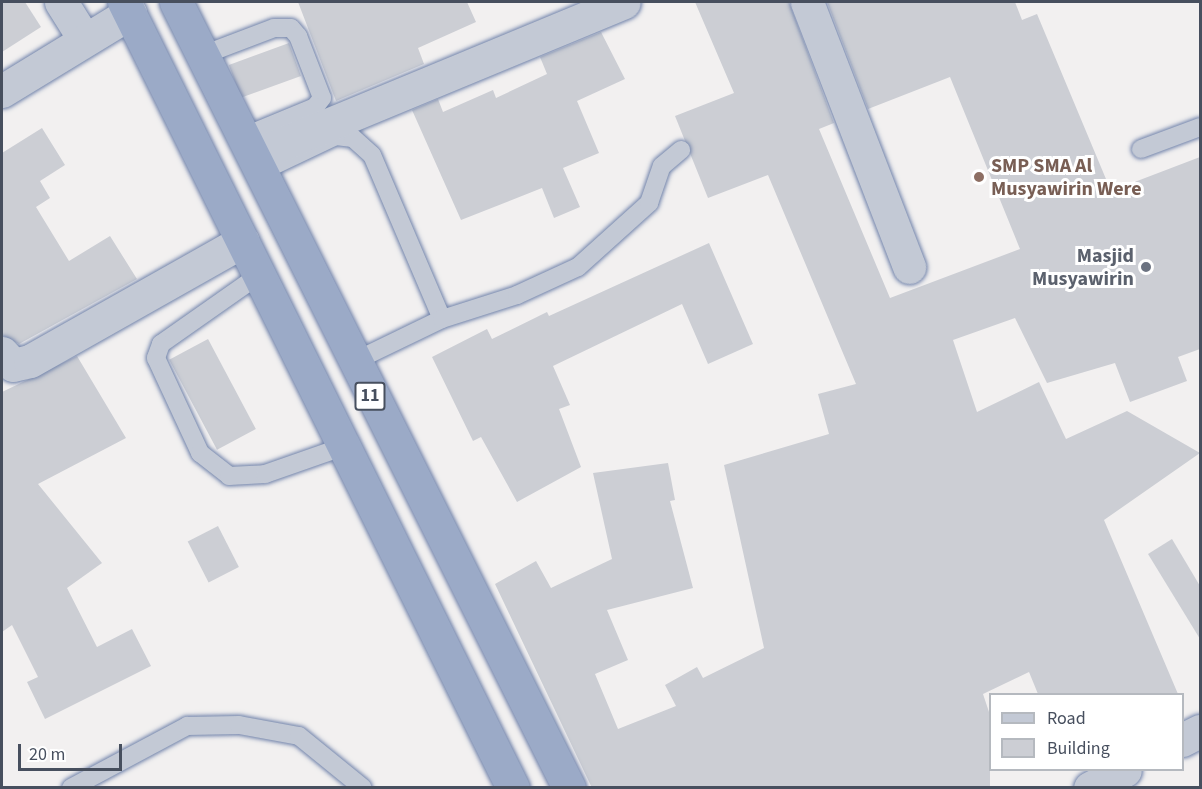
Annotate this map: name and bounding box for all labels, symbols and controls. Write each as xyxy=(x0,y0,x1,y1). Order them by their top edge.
place label: SMP SMA Al Musyawirin Were xyxy=(991,154,1142,201)
marker: SMP SMA Al Musyawirin Were xyxy=(972,170,986,184)
place label: Masjid Musyawirin xyxy=(1032,244,1134,291)
marker: Masjid Musyawirin xyxy=(1139,260,1153,274)
road number: 11 xyxy=(354,381,386,411)
legend xyxy=(989,693,1184,771)
text: Road xyxy=(1047,706,1086,731)
scale bar xyxy=(21,732,124,770)
text: Building xyxy=(1047,736,1110,761)
text: 20 m xyxy=(29,742,65,767)

